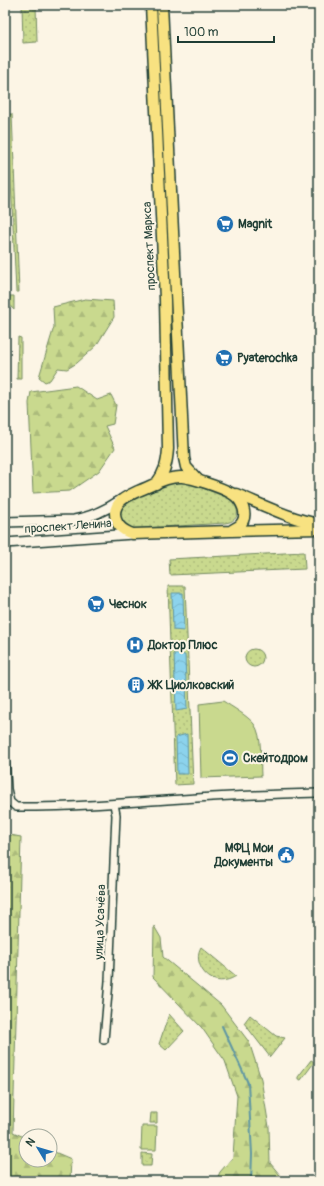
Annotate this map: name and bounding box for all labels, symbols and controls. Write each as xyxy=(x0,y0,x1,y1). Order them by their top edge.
scale bar xyxy=(178,18,274,44)
text: 100 m xyxy=(184,25,219,40)
street label: проспект Маркса xyxy=(140,201,159,291)
supermarket icon: Magnit xyxy=(215,214,235,234)
place label: Magnit xyxy=(238,217,273,232)
supermarket icon: Pyaterochka xyxy=(214,348,234,368)
place label: Pyaterochka xyxy=(237,351,298,366)
street label: проспект Ленина xyxy=(24,516,112,537)
supermarket icon: Чеснок xyxy=(86,594,106,614)
place label: Чеснок xyxy=(109,597,148,612)
hospital icon: Доктор Плюс xyxy=(125,635,145,655)
place label: Доктор Плюс xyxy=(147,638,218,653)
building icon: ЖК Циолковский xyxy=(126,675,146,695)
place label: ЖК Циолковский xyxy=(147,678,234,693)
sports icon: Скейтодром xyxy=(220,748,240,768)
place label: Скейтодром xyxy=(243,751,308,766)
place label: МФЦ Мои Документы xyxy=(213,841,274,870)
public building icon: МФЦ Мои Документы xyxy=(276,845,296,865)
street label: улица Усачёва xyxy=(92,884,109,961)
north arrow xyxy=(18,1128,58,1168)
text: N xyxy=(23,1135,38,1149)

